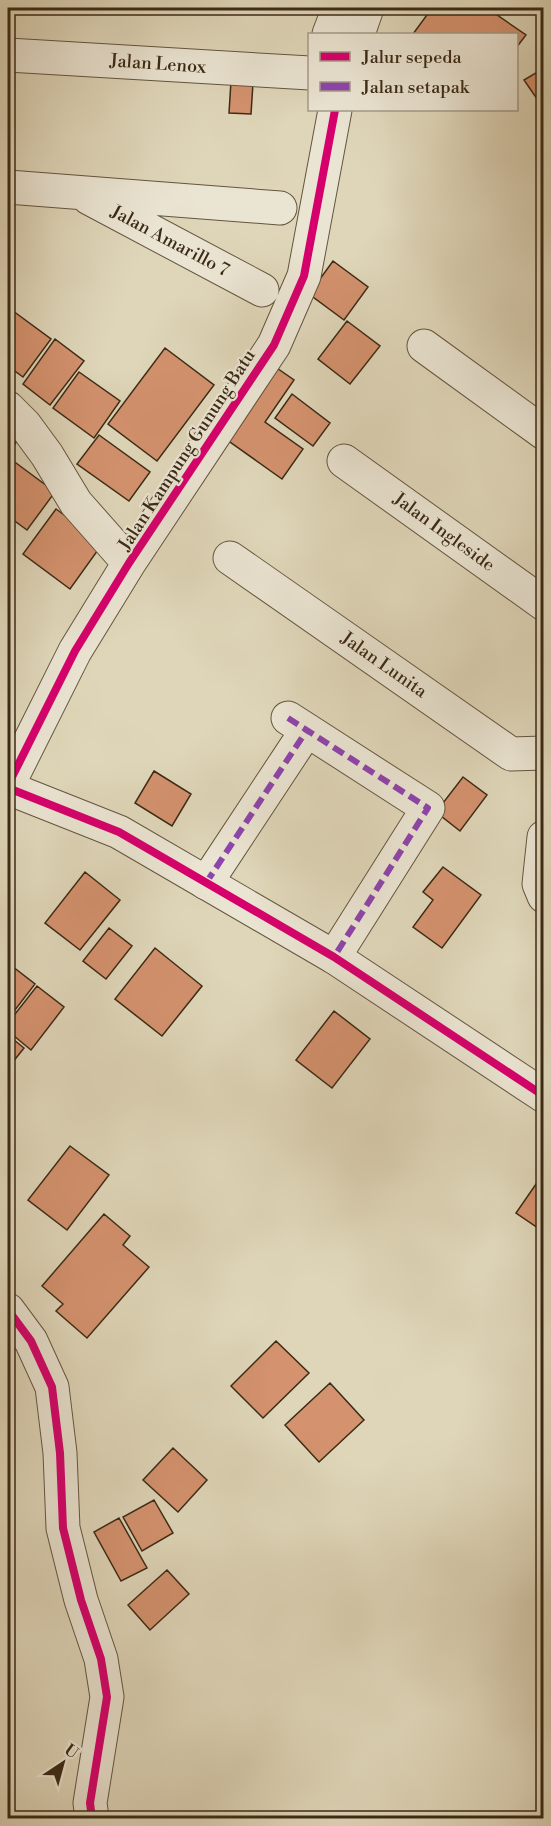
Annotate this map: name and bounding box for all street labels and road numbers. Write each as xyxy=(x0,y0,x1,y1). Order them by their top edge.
street label: Jalan Lenox xyxy=(108,49,208,79)
street label: Jalan Amarillo 7 xyxy=(106,200,233,282)
street label: Jalan Kampung Gunung Batu xyxy=(113,344,261,556)
street label: Jalan Ingleside xyxy=(388,487,499,577)
street label: Jalan Lunita xyxy=(336,626,432,704)

